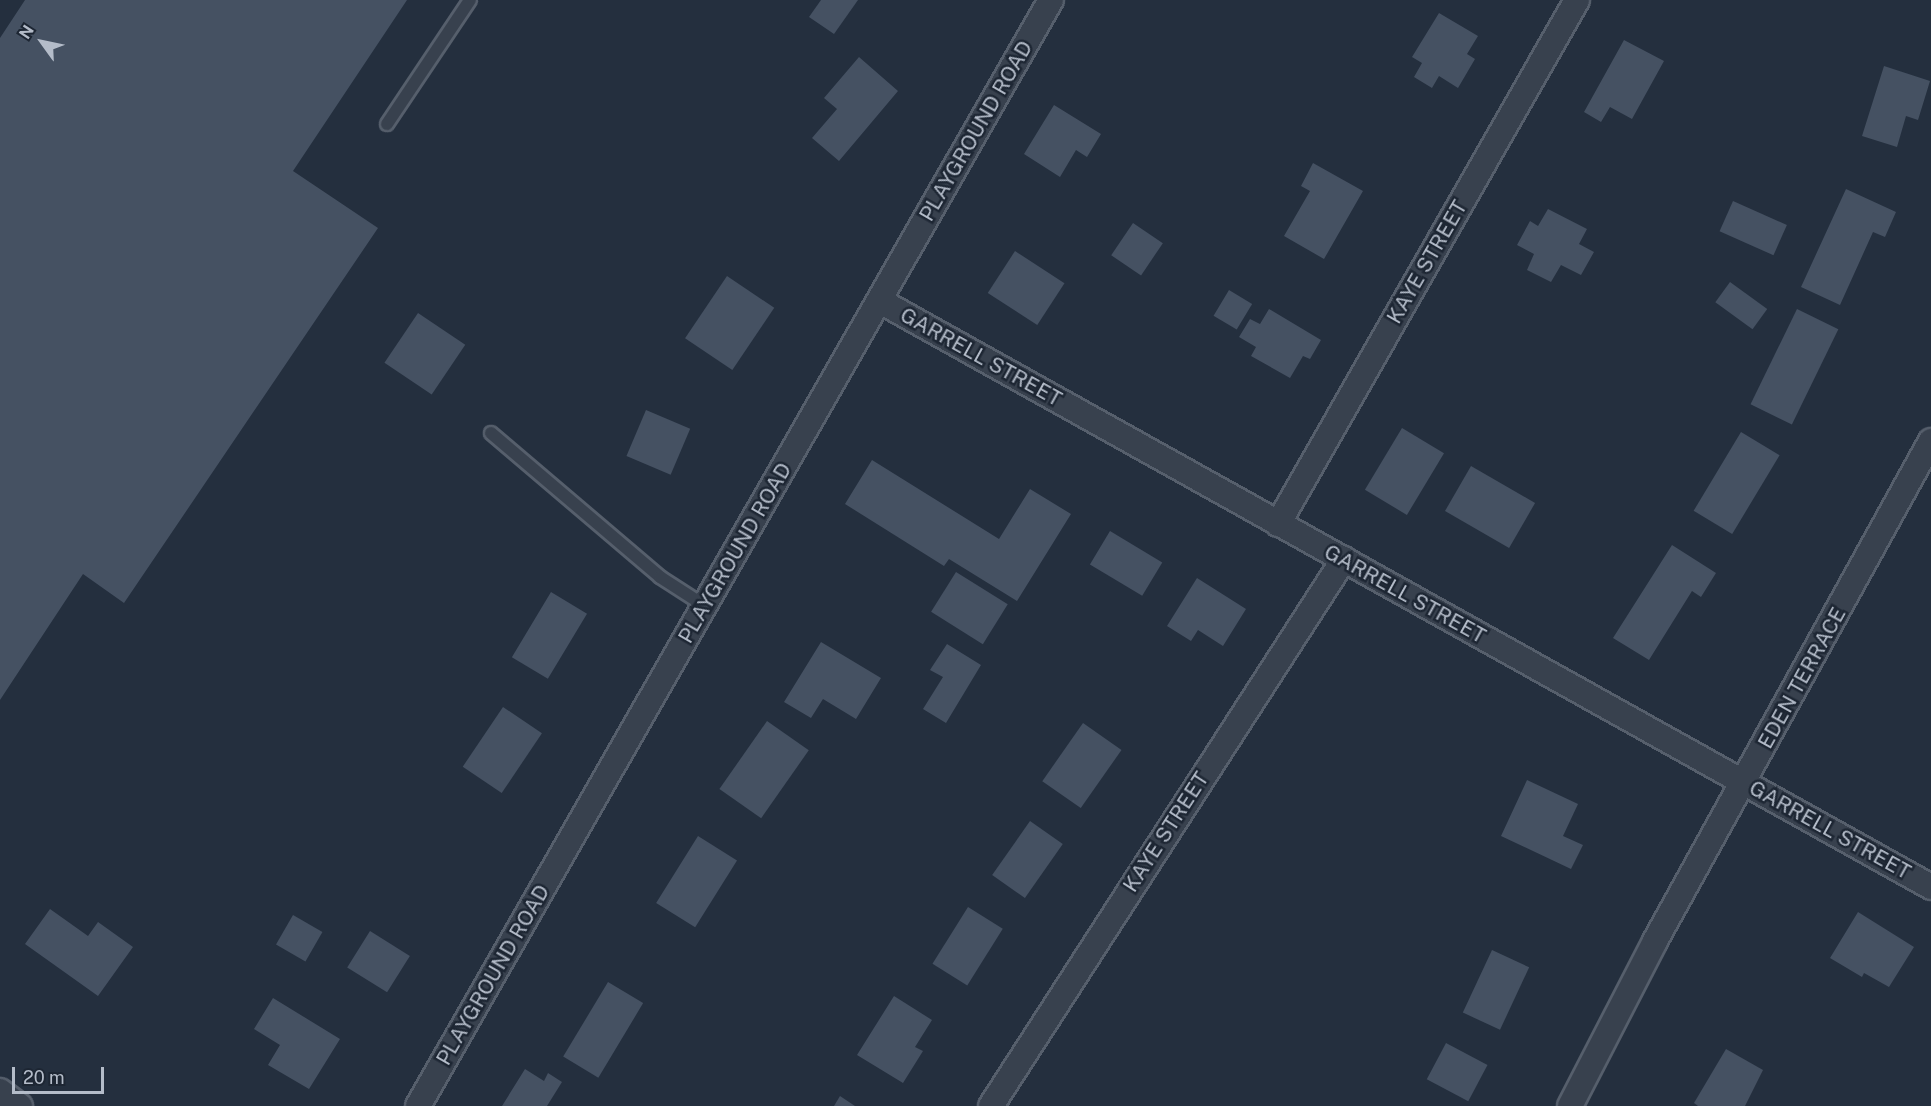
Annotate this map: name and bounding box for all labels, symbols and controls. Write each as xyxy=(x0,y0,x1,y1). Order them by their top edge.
north arrow xyxy=(12,12,72,72)
text: N xyxy=(15,22,38,42)
street label: PLAYGROUND ROAD xyxy=(914,36,1038,226)
street label: KAYE STREET xyxy=(1382,196,1472,328)
street label: GARRELL STREET xyxy=(896,302,1066,412)
street label: PLAYGROUND ROAD xyxy=(673,458,797,648)
street label: GARRELL STREET xyxy=(1320,539,1490,649)
street label: EDEN TERRACE xyxy=(1753,603,1851,753)
street label: KAYE STREET xyxy=(1118,767,1214,897)
street label: GARRELL STREET xyxy=(1745,775,1915,885)
street label: PLAYGROUND ROAD xyxy=(431,880,555,1070)
scale bar xyxy=(15,1055,106,1093)
text: 20 m xyxy=(23,1067,65,1088)

